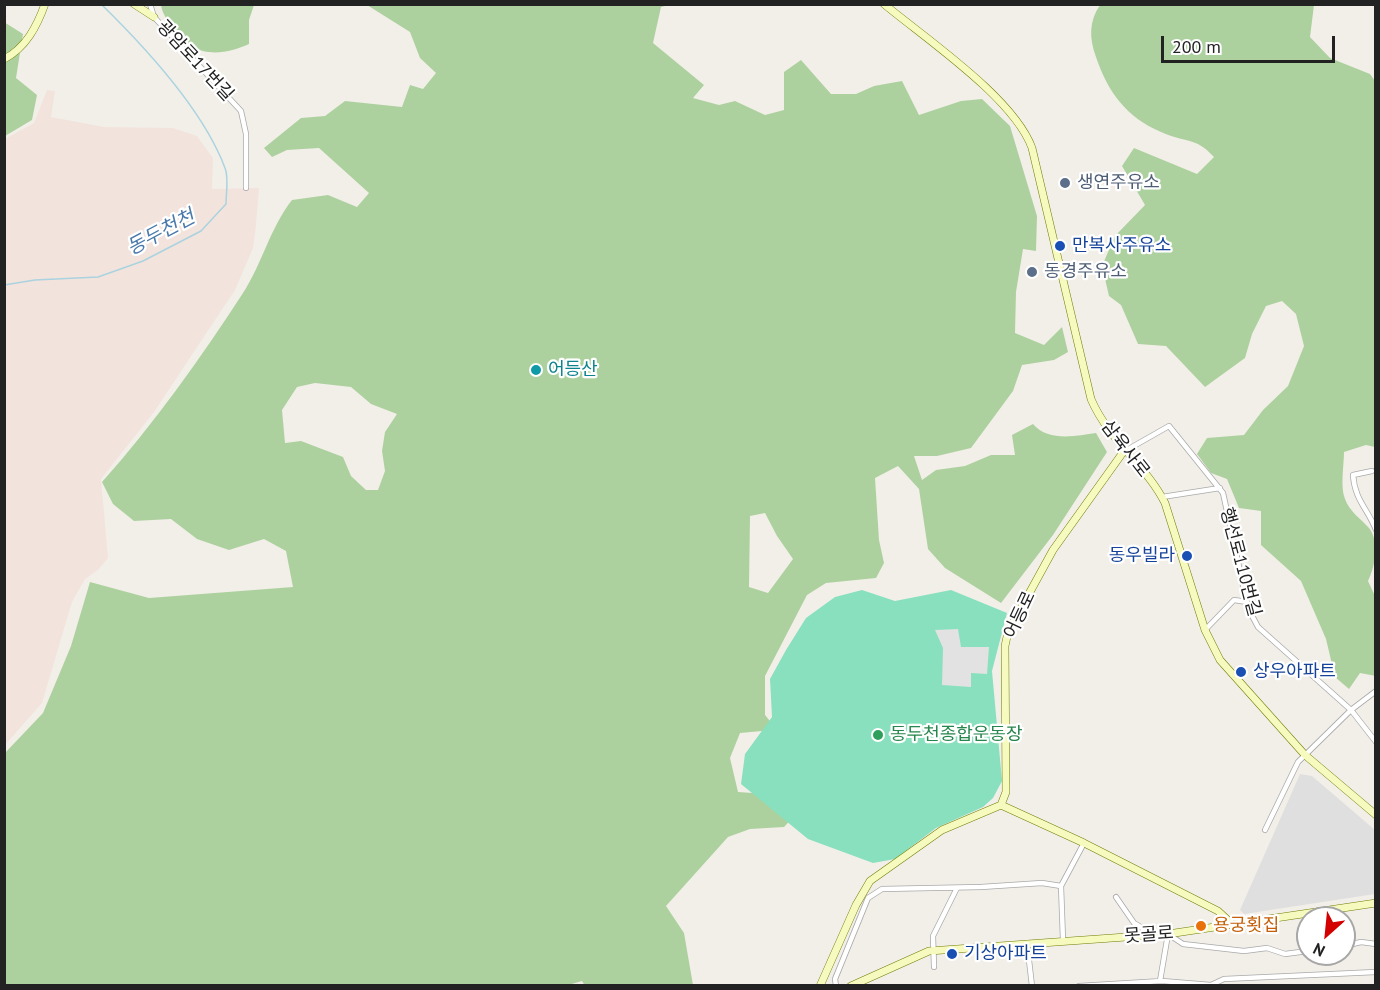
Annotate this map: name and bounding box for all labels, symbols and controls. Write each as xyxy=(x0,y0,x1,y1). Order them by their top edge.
street label: 광암로17번길 xyxy=(152,16,238,106)
scale bar xyxy=(1164,24,1338,62)
text: 200 m xyxy=(1172,35,1221,58)
place label: 생연주유소 xyxy=(1077,172,1160,194)
marker: 생연주유소 xyxy=(1058,176,1072,190)
water label: 동두천천 xyxy=(123,205,199,261)
place label: 만복사주유소 xyxy=(1072,235,1171,257)
marker: 만복사주유소 xyxy=(1053,239,1067,253)
place label: 동경주유소 xyxy=(1044,261,1127,283)
marker: 동경주유소 xyxy=(1025,265,1039,279)
place label: 어등산 xyxy=(548,359,598,381)
marker: 어등산 xyxy=(529,363,543,377)
street label: 삼육사로 xyxy=(1096,416,1154,482)
street label: 행선로110번길 xyxy=(1215,505,1265,619)
place label: 동우빌라 xyxy=(1109,545,1175,567)
marker: 동우빌라 xyxy=(1180,549,1194,563)
street label: 어등로 xyxy=(1000,588,1040,642)
place label: 상우아파트 xyxy=(1253,661,1336,683)
marker: 상우아파트 xyxy=(1234,665,1248,679)
place label: 동두천종합운동장 xyxy=(890,724,1022,746)
marker: 동두천종합운동장 xyxy=(871,728,885,742)
north arrow xyxy=(1296,906,1356,966)
place label: 용궁횟집 xyxy=(1213,915,1279,937)
marker: 용궁횟집 xyxy=(1194,919,1208,933)
street label: 못골로 xyxy=(1123,922,1175,948)
text: N xyxy=(1310,939,1328,962)
place label: 기상아파트 xyxy=(964,943,1047,965)
marker: 기상아파트 xyxy=(945,947,959,961)

